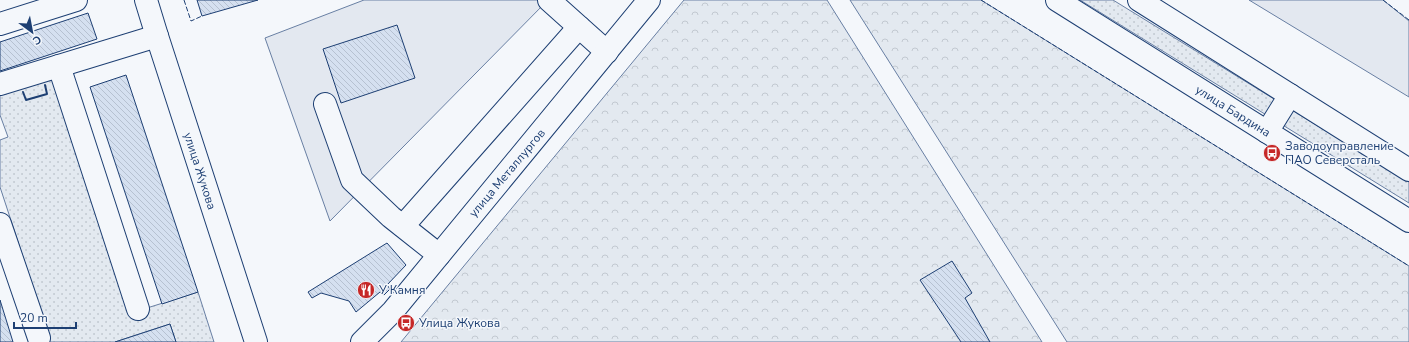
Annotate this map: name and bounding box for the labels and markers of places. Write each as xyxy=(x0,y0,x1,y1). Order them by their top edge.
place label: Заводоуправление ПАО Северсталь xyxy=(1285,138,1394,168)
bus stop icon: Заводоуправление ПАО Северсталь xyxy=(1262,143,1282,163)
restaurant icon: У Камня xyxy=(356,280,376,300)
place label: У Камня xyxy=(378,282,425,298)
bus stop icon: Улица Жукова xyxy=(396,313,416,333)
place label: Улица Жукова xyxy=(418,315,500,331)

